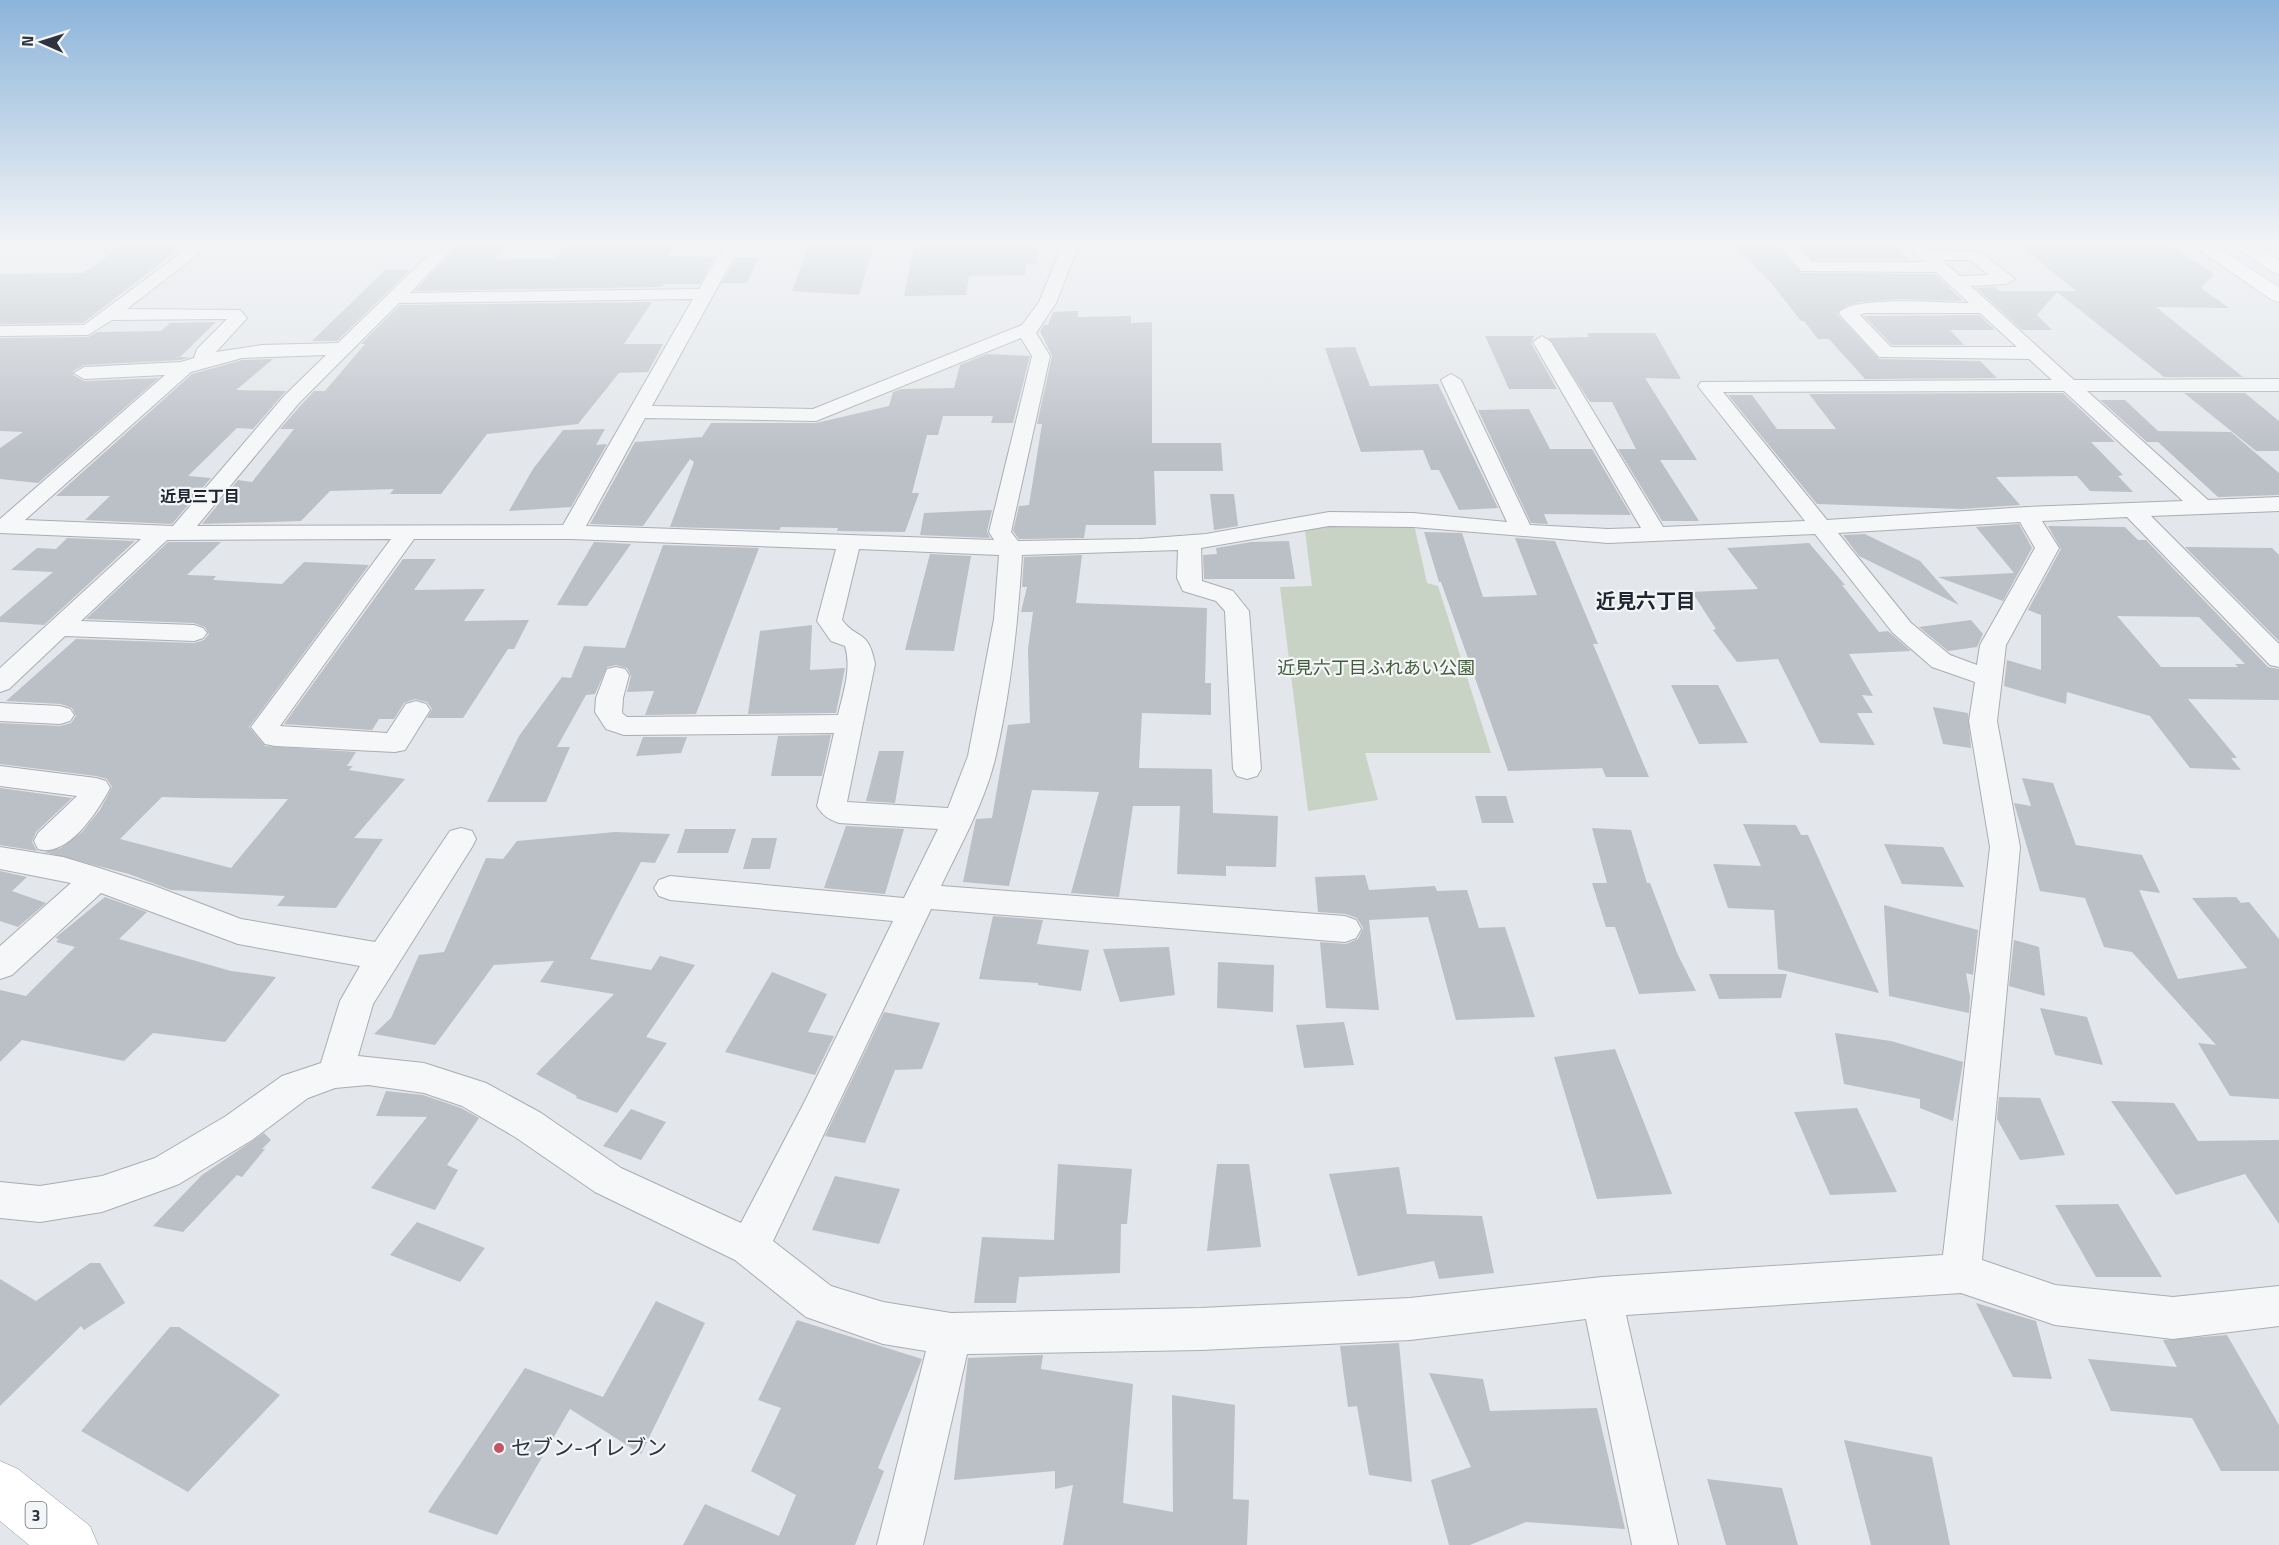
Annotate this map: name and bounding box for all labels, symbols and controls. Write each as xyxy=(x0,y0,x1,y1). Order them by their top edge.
north arrow xyxy=(12,12,72,72)
text: N xyxy=(15,35,39,47)
district label: 近見三丁目 xyxy=(160,484,240,508)
district label: 近見六丁目 xyxy=(1596,585,1696,616)
park label: 近見六丁目ふれあい公園 xyxy=(1277,654,1475,681)
place label: セブン-イレブン xyxy=(511,1431,667,1463)
marker: セブン-イレブン xyxy=(492,1441,506,1455)
road number: 3 xyxy=(26,1502,46,1528)

